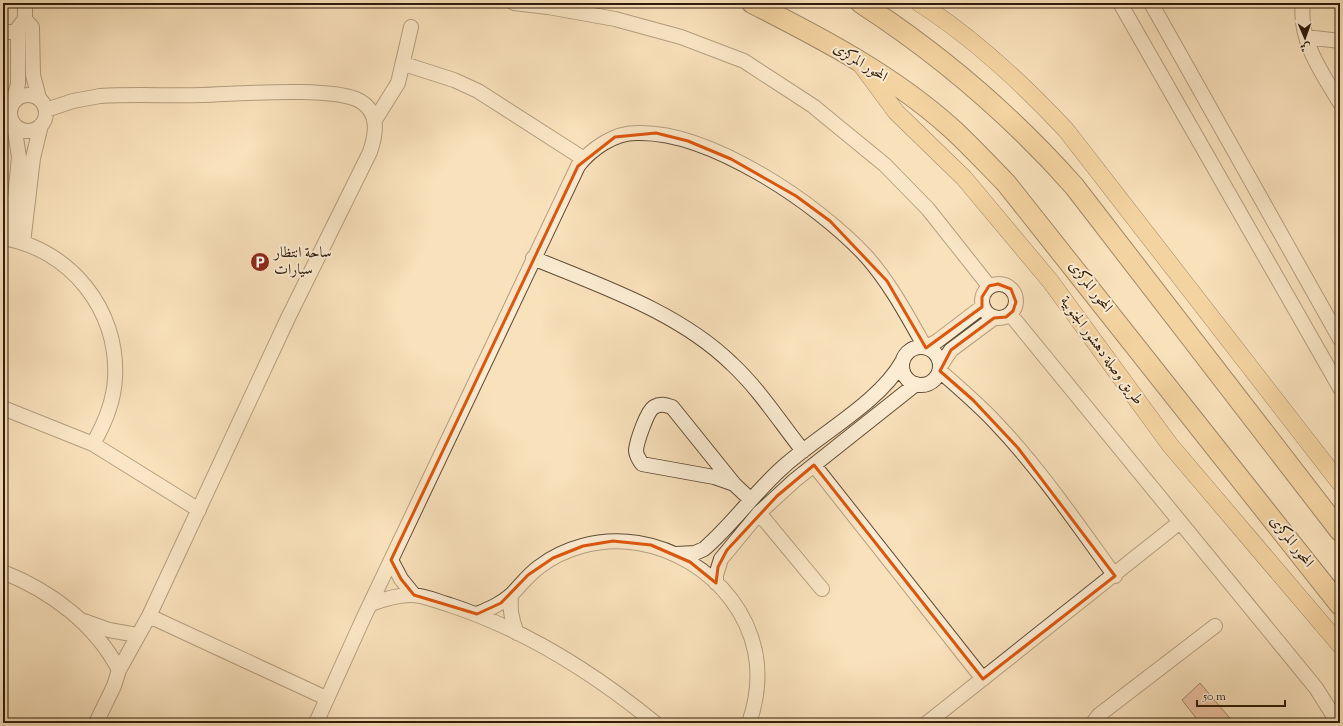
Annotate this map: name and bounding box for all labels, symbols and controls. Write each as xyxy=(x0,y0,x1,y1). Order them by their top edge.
north arrow xyxy=(1285,18,1325,58)
street label: المحور المركزى xyxy=(829,38,891,88)
text: ش xyxy=(1299,39,1311,55)
place label: ساحة انتظار سيارات xyxy=(272,243,332,281)
parking icon: ساحة انتظار سيارات xyxy=(249,251,271,273)
street label: المحور المركزى xyxy=(1063,257,1117,317)
street label: طريق وصلة دهشور الجنوبية xyxy=(1054,292,1148,410)
street label: المحور المركزى xyxy=(1264,512,1318,572)
scale bar xyxy=(1197,682,1285,708)
text: 50 m xyxy=(1202,688,1226,706)

